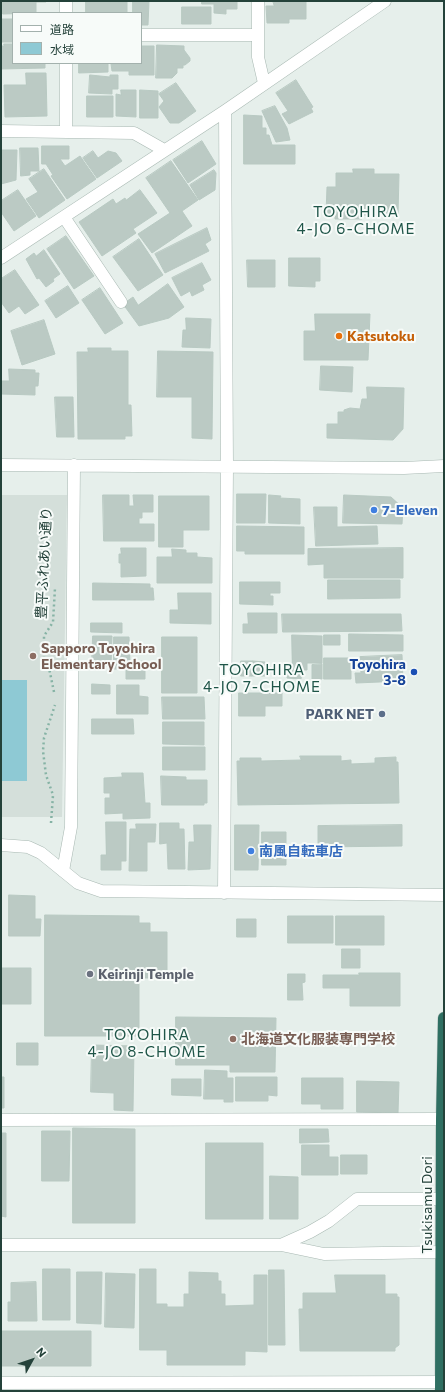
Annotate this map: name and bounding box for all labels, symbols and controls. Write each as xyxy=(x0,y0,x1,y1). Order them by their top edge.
legend xyxy=(12,12,142,64)
text: 道路 xyxy=(50,22,74,36)
text: 水域 xyxy=(50,42,74,56)
district label: TOYOHIRA 4-JO 6-CHOME xyxy=(296,203,416,238)
place label: Katsutoku xyxy=(347,328,415,344)
marker: Katsutoku xyxy=(334,331,344,341)
place label: 7-Eleven xyxy=(382,502,438,518)
marker: 7-Eleven xyxy=(369,505,379,515)
street label: 豊平ふれあい通り xyxy=(33,507,55,619)
place label: Sapporo Toyohira Elementary School xyxy=(41,640,161,672)
marker: Sapporo Toyohira Elementary School xyxy=(28,651,38,661)
place label: Toyohira 3-8 xyxy=(349,656,406,688)
district label: TOYOHIRA 4-JO 7-CHOME xyxy=(203,661,321,696)
marker: Toyohira 3-8 xyxy=(409,667,419,677)
place label: PARK NET xyxy=(306,706,374,722)
marker: PARK NET xyxy=(377,709,387,719)
place label: 南風自転車店 xyxy=(259,843,343,859)
marker: 南風自転車店 xyxy=(246,846,256,856)
place label: Keirinji Temple xyxy=(98,966,194,982)
marker: Keirinji Temple xyxy=(85,969,95,979)
district label: TOYOHIRA 4-JO 8-CHOME xyxy=(87,1026,207,1061)
place label: 北海道文化服装専門学校 xyxy=(241,1031,395,1047)
marker: 北海道文化服装専門学校 xyxy=(228,1034,238,1044)
street label: Tsukisamu Dori xyxy=(419,1156,435,1254)
north arrow xyxy=(12,1340,52,1380)
text: N xyxy=(34,1345,49,1359)

